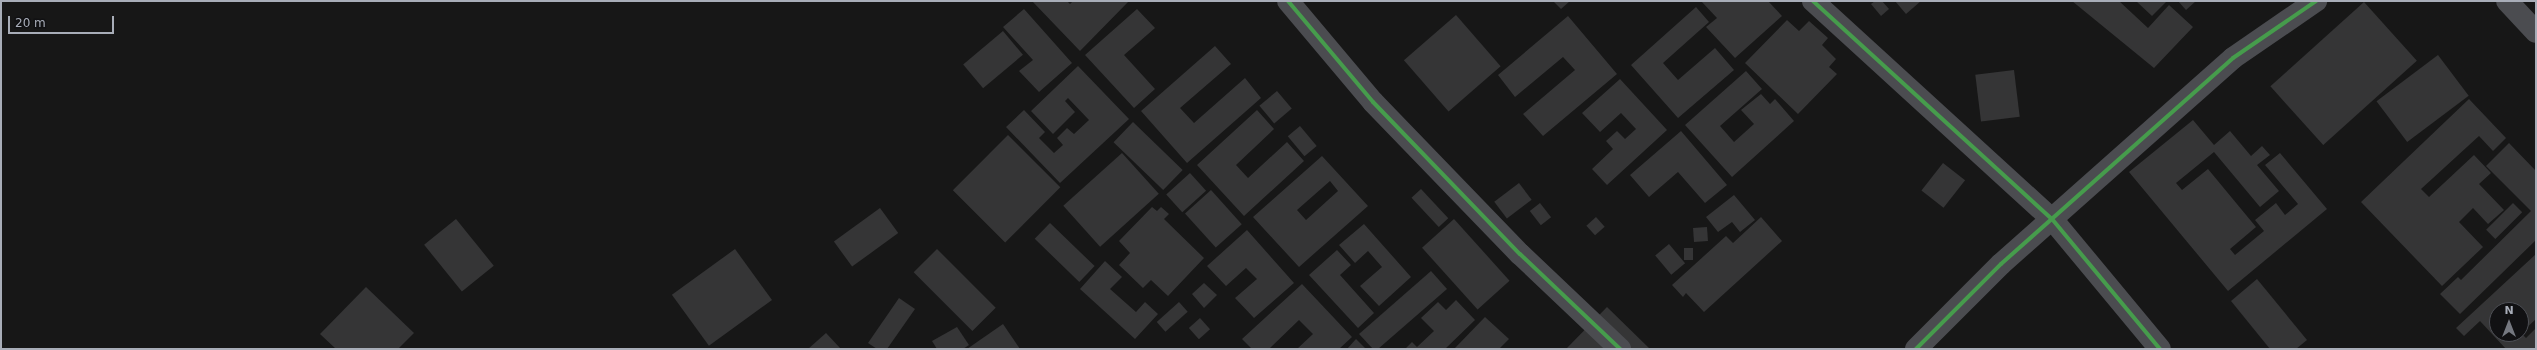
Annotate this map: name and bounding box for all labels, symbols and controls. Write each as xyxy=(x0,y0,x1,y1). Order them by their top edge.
scale bar xyxy=(10,8,116,34)
text: 20 m xyxy=(15,16,46,30)
north arrow xyxy=(2489,302,2529,342)
text: N xyxy=(2504,304,2514,317)

